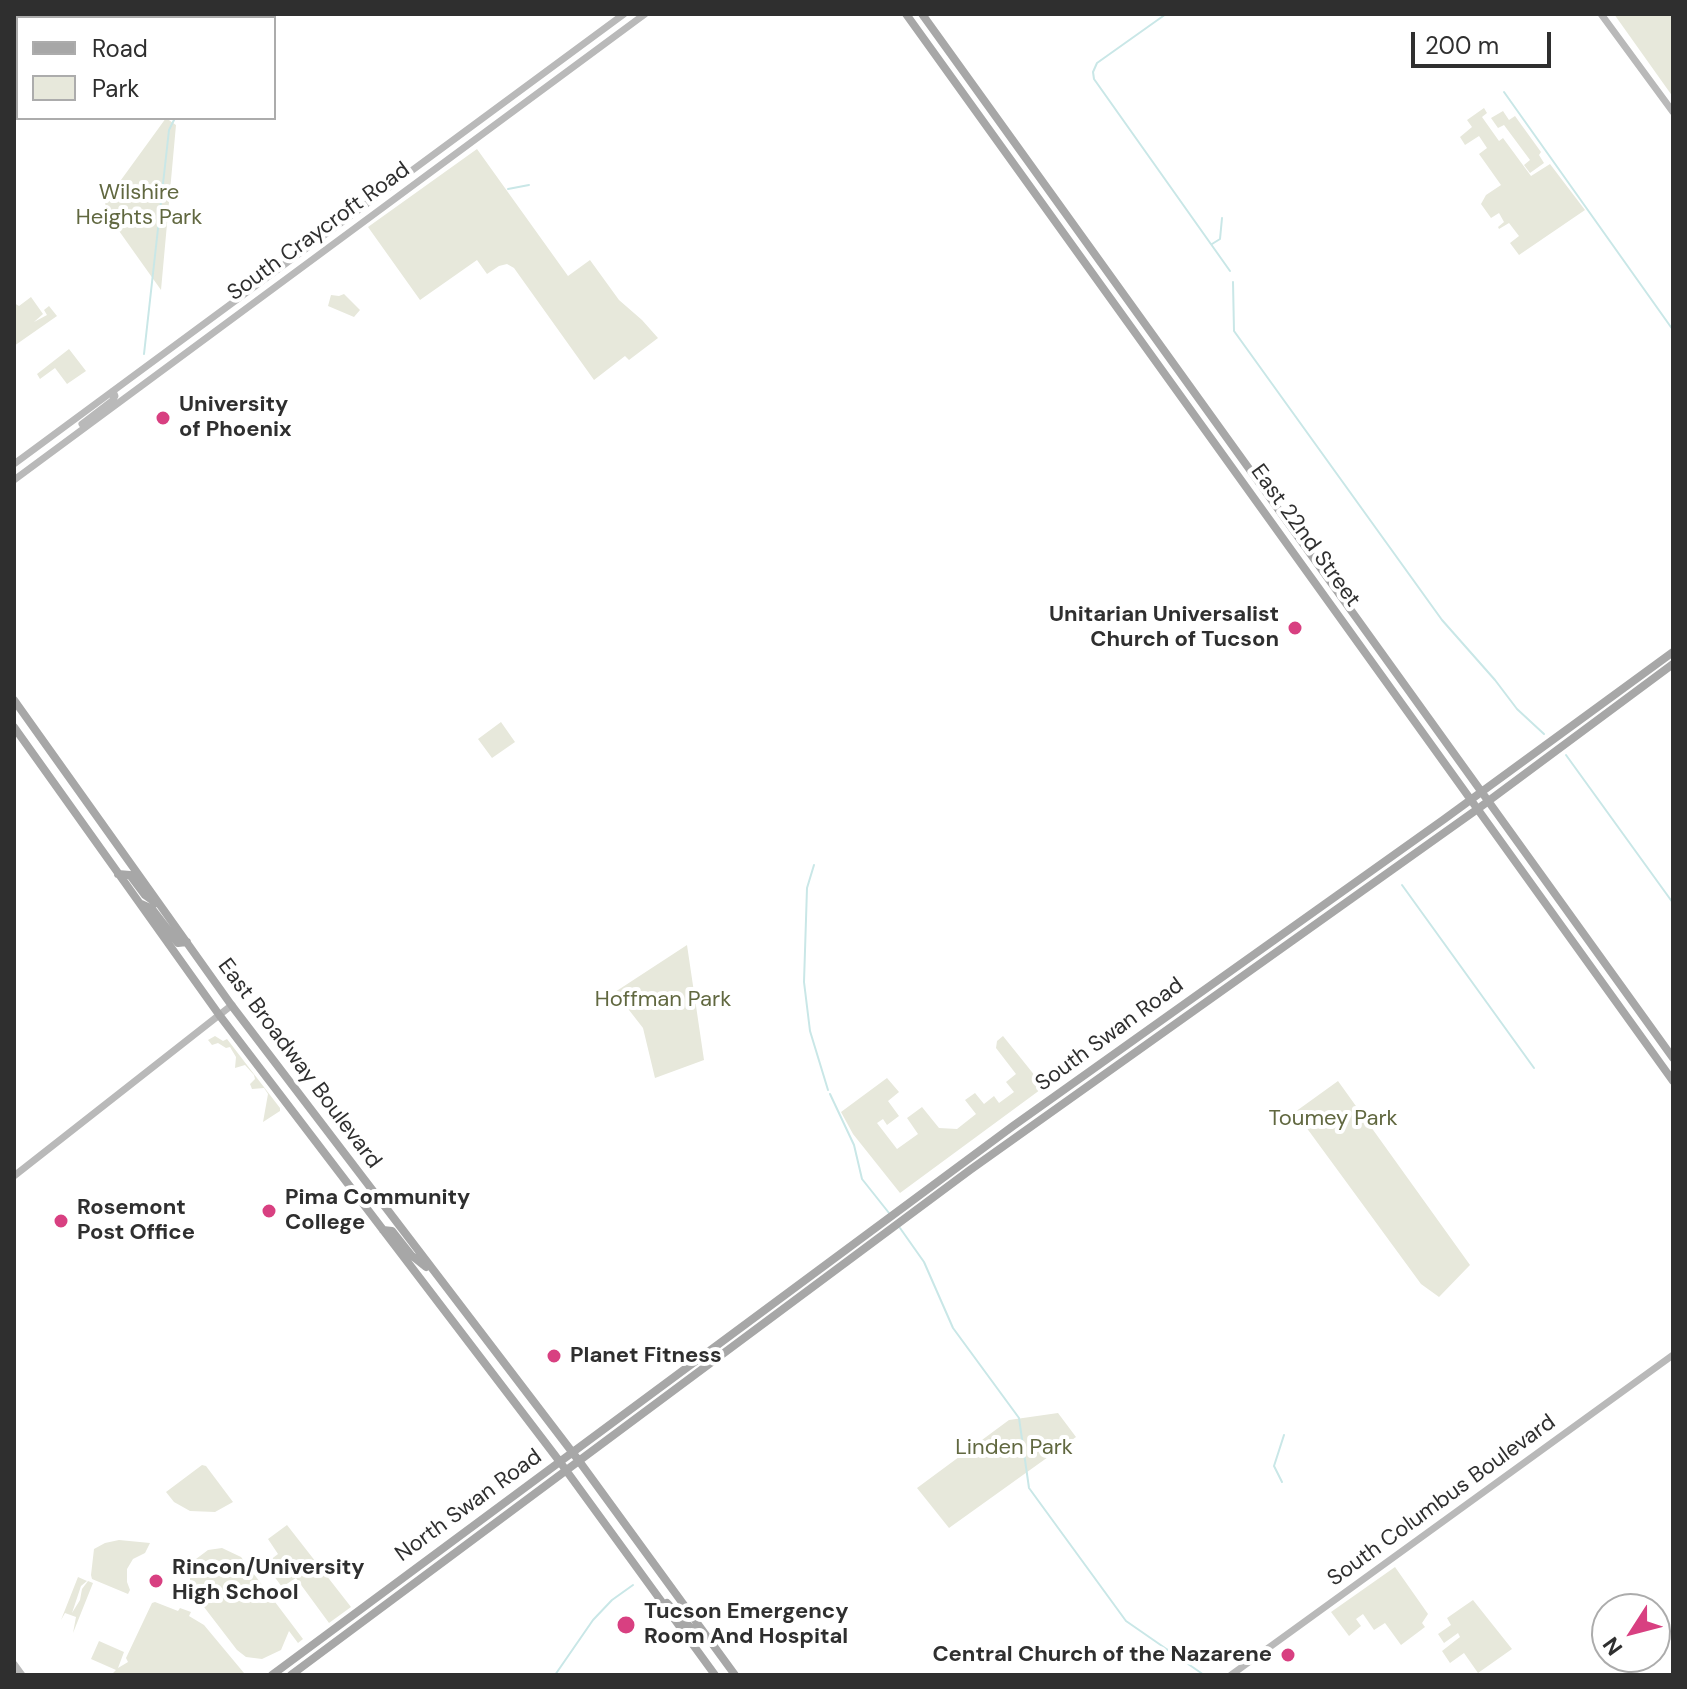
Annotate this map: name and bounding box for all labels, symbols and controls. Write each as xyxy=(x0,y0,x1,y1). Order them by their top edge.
legend xyxy=(16,16,276,120)
scale bar xyxy=(1415,16,1555,66)
text: 200 m xyxy=(1425,30,1499,61)
text: Road xyxy=(92,33,148,64)
text: Park xyxy=(92,73,139,104)
street label: South Craycroft Road xyxy=(223,157,415,307)
park label: Wilshire Heights Park xyxy=(76,180,202,232)
place label: University of Phoenix xyxy=(179,392,292,444)
marker: University of Phoenix xyxy=(154,409,172,427)
street label: East 22nd Street xyxy=(1245,460,1365,612)
place label: Unitarian Universalist Church of Tucson xyxy=(1049,602,1279,654)
marker: Unitarian Universalist Church of Tucson xyxy=(1286,619,1304,637)
street label: East Broadway Boulevard xyxy=(212,954,386,1174)
street label: South Swan Road xyxy=(1031,972,1189,1098)
park label: Hoffman Park xyxy=(595,987,731,1013)
park label: Toumey Park xyxy=(1268,1106,1398,1132)
place label: Pima Community College xyxy=(285,1185,470,1236)
place label: Rosemont Post Office xyxy=(77,1195,195,1246)
marker: Pima Community College xyxy=(260,1202,278,1220)
marker: Rosemont Post Office xyxy=(52,1212,70,1230)
place label: Planet Fitness xyxy=(570,1343,722,1369)
marker: Planet Fitness xyxy=(545,1347,563,1365)
street label: South Columbus Boulevard xyxy=(1323,1409,1561,1593)
park label: Linden Park xyxy=(955,1435,1073,1461)
street label: North Swan Road xyxy=(391,1444,547,1568)
place label: Rincon/University High School xyxy=(172,1555,365,1606)
marker: Rincon/University High School xyxy=(147,1572,165,1590)
north arrow xyxy=(1591,1593,1671,1673)
place label: Tucson Emergency Room And Hospital xyxy=(644,1599,848,1650)
marker: Tucson Emergency Room And Hospital xyxy=(615,1614,637,1636)
text: N xyxy=(1596,1631,1629,1661)
place label: Central Church of the Nazarene xyxy=(932,1642,1272,1668)
marker: Central Church of the Nazarene xyxy=(1279,1646,1297,1664)

